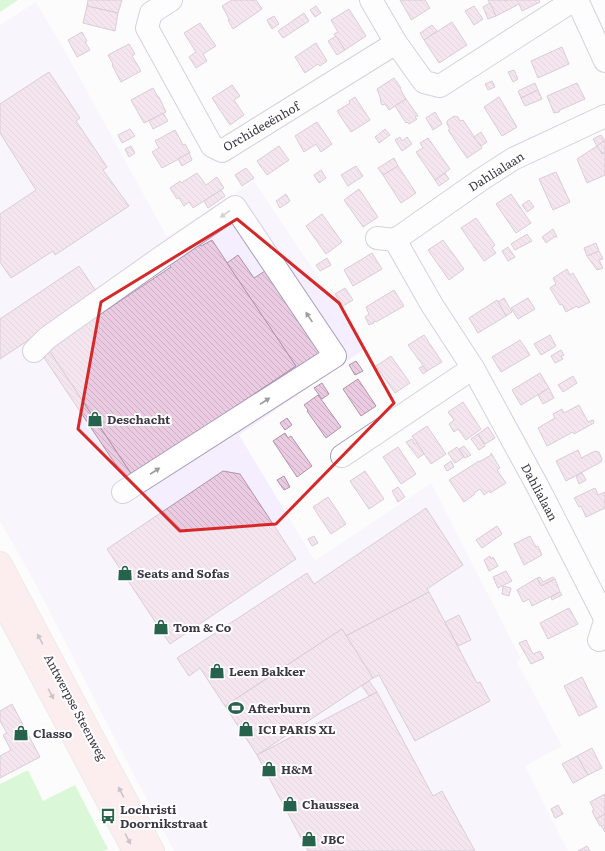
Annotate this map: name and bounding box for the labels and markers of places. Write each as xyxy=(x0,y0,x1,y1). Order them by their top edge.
shop icon: Deschacht xyxy=(86,410,104,428)
place label: Deschacht xyxy=(107,410,171,428)
shop icon: Seats and Sofas xyxy=(116,564,134,582)
place label: Seats and Sofas xyxy=(137,564,229,582)
shop icon: Tom & Co xyxy=(152,618,170,636)
place label: Tom & Co xyxy=(173,618,232,636)
shop icon: Leen Bakker xyxy=(208,662,226,680)
place label: Leen Bakker xyxy=(229,662,306,680)
sports icon: Afterburn xyxy=(227,699,245,717)
place label: Afterburn xyxy=(248,699,311,717)
shop icon: ICI PARIS XL xyxy=(237,720,255,738)
place label: ICI PARIS XL xyxy=(258,720,336,738)
shop icon: Classo xyxy=(12,724,30,742)
place label: Classo xyxy=(33,724,73,742)
shop icon: H&M xyxy=(260,760,278,778)
place label: H&M xyxy=(281,760,313,778)
shop icon: Chaussea xyxy=(281,795,299,813)
place label: Chaussea xyxy=(302,795,359,813)
place label: Lochristi Doornikstraat xyxy=(120,800,208,832)
bus stop icon: Lochristi Doornikstraat xyxy=(99,807,117,825)
shop icon: JBC xyxy=(300,830,318,848)
place label: JBC xyxy=(321,830,345,848)

